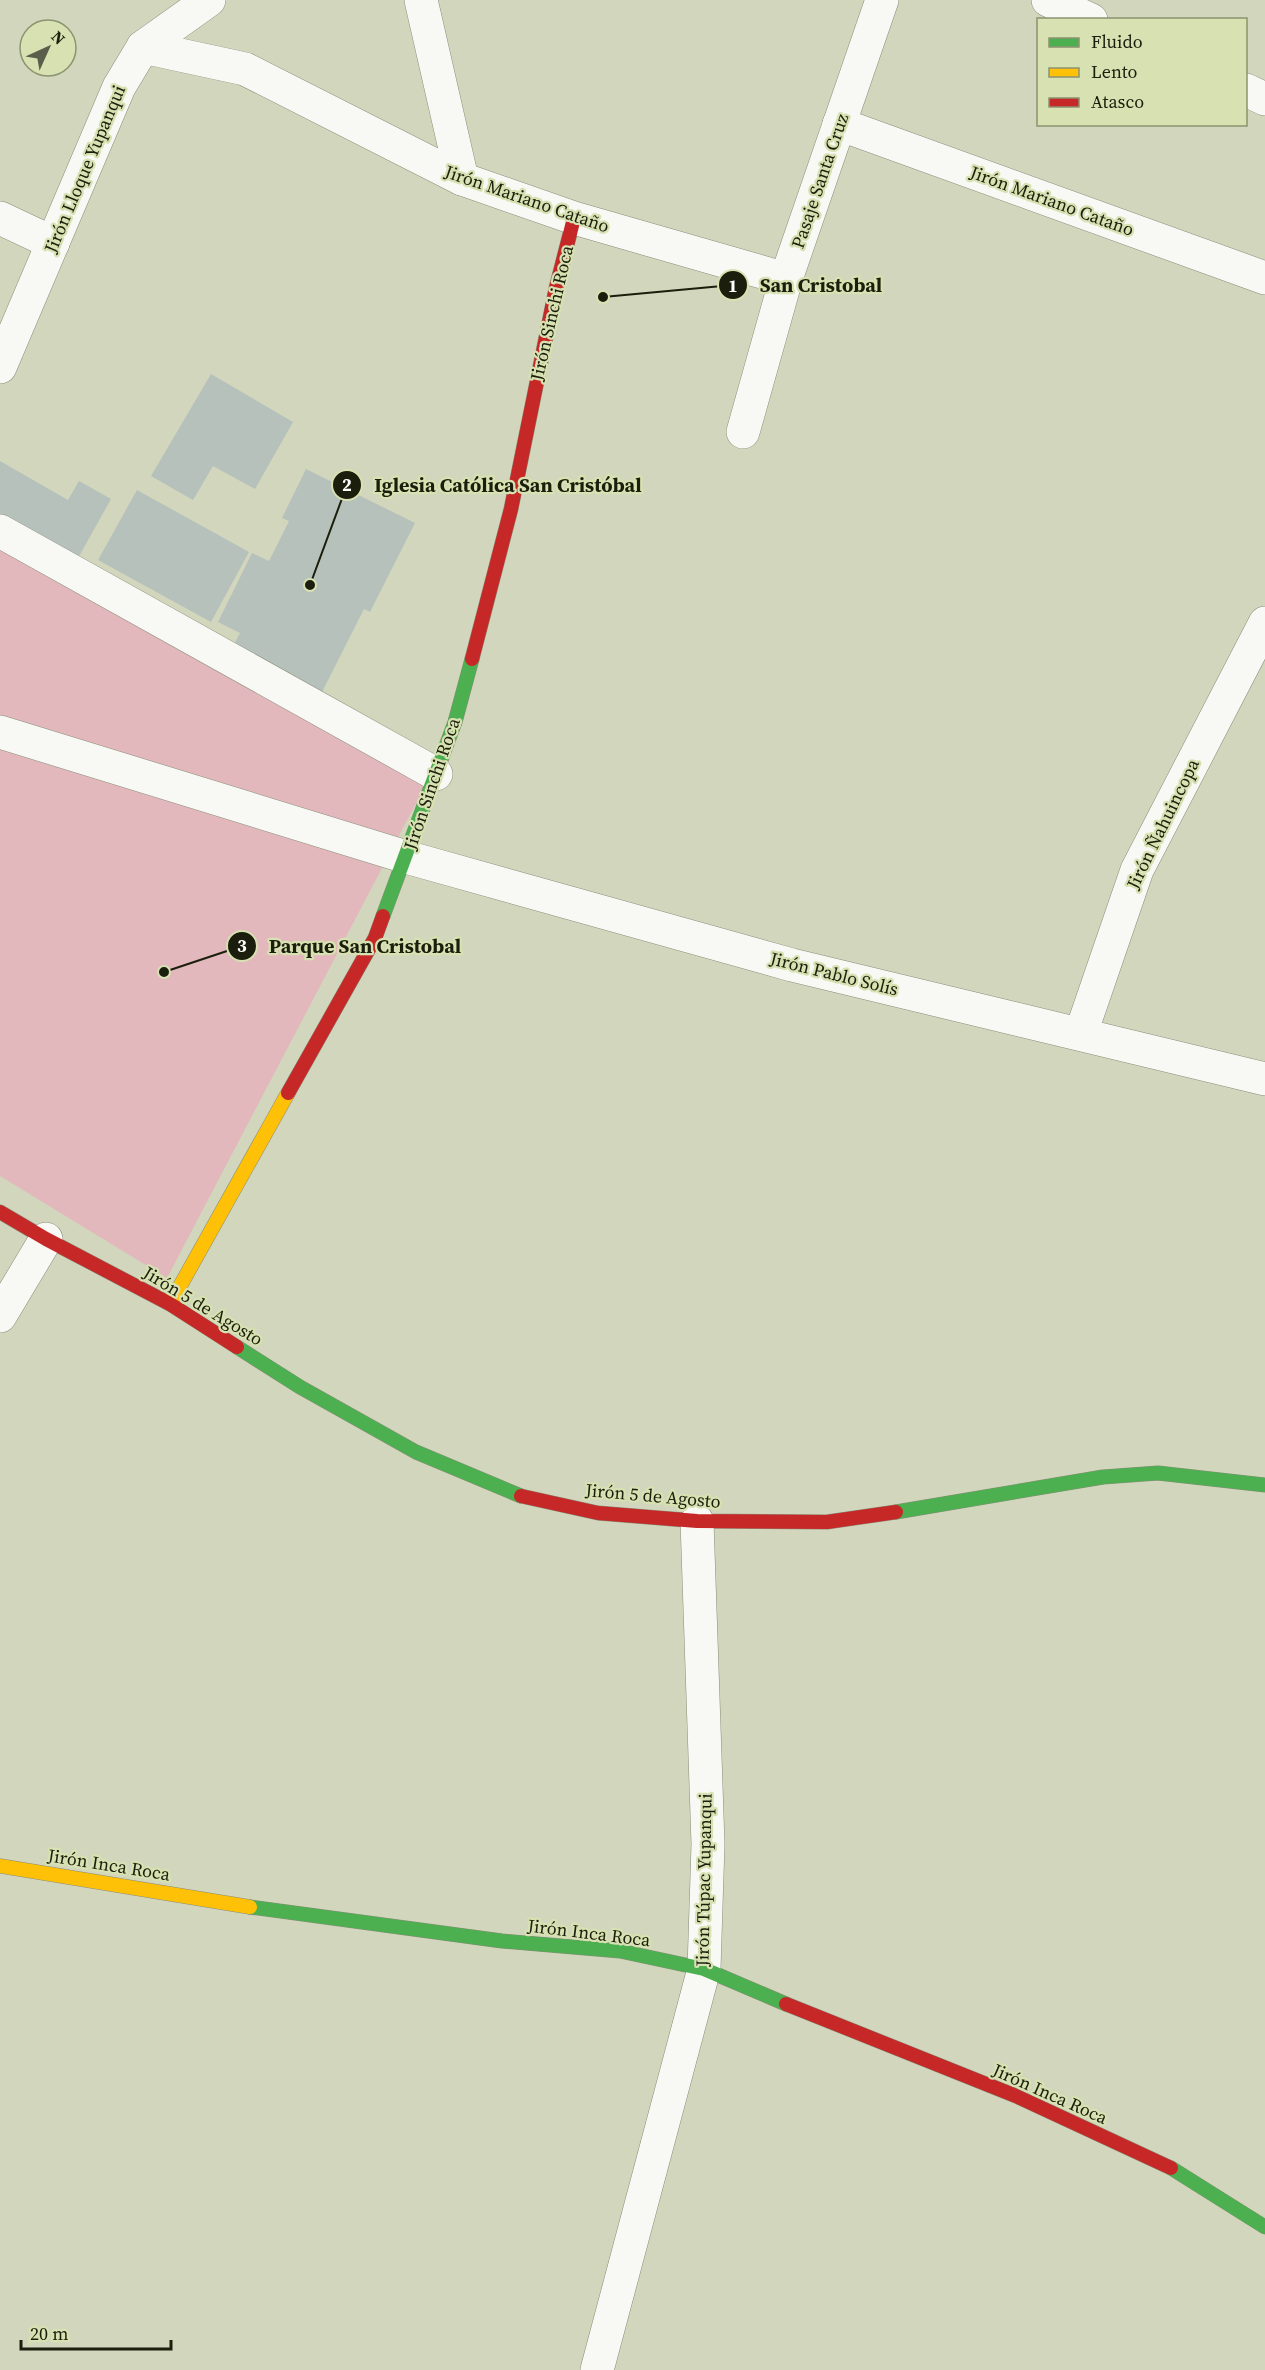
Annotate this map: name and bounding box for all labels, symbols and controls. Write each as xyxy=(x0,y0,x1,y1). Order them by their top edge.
north arrow xyxy=(18,18,78,78)
legend xyxy=(1037,18,1247,126)
text: N xyxy=(47,25,71,50)
text: Fluido xyxy=(1091,29,1143,54)
text: Lento xyxy=(1091,59,1138,84)
street label: Jirón Lloque Yupanqui xyxy=(37,81,131,258)
text: Atasco xyxy=(1091,89,1144,114)
street label: Pasaje Santa Cruz xyxy=(785,110,854,252)
street label: Jirón Mariano Cataño xyxy=(441,158,613,238)
street label: Jirón Mariano Cataño xyxy=(966,159,1138,242)
street label: Jirón Sinchi Roca xyxy=(524,242,579,384)
callout: San Cristobal xyxy=(718,266,895,304)
text: San Cristobal xyxy=(760,271,882,299)
text: 1 xyxy=(728,273,738,298)
callout: Iglesia Católica San Cristóbal xyxy=(332,466,653,504)
text: Iglesia Católica San Cristóbal xyxy=(374,471,642,499)
text: 2 xyxy=(342,472,352,497)
street label: Jirón Sinchi Roca xyxy=(397,714,466,854)
street label: Jirón Ñahuincopa xyxy=(1120,754,1205,894)
callout: Parque San Cristobal xyxy=(227,927,473,965)
text: Parque San Cristobal xyxy=(269,932,461,960)
text: 3 xyxy=(237,933,247,958)
street label: Jirón Pablo Solís xyxy=(766,945,901,1002)
street label: Jirón 5 de Agosto xyxy=(138,1259,268,1351)
street label: Jirón 5 de Agosto xyxy=(583,1477,722,1514)
street label: Jirón Túpac Yupanqui xyxy=(689,1793,718,1968)
street label: Jirón Inca Roca xyxy=(45,1842,173,1887)
street label: Jirón Inca Roca xyxy=(525,1912,653,1953)
street label: Jirón Inca Roca xyxy=(988,2057,1112,2130)
scale bar xyxy=(21,2313,171,2351)
text: 20 m xyxy=(30,2321,68,2346)

